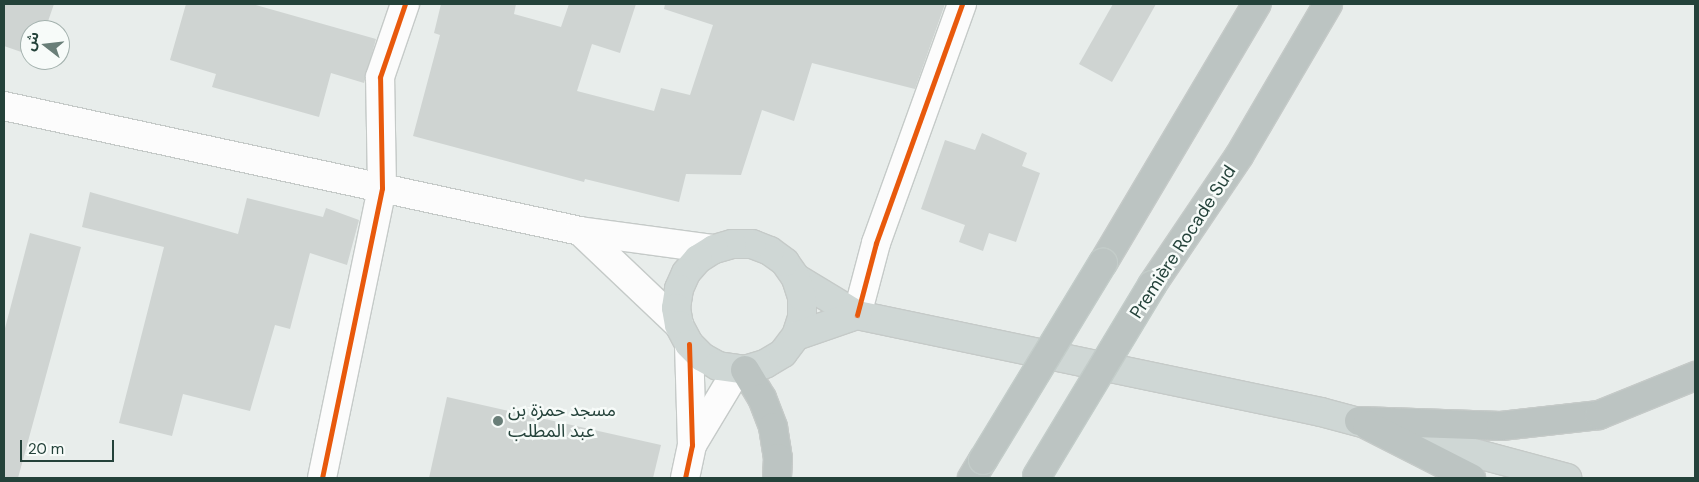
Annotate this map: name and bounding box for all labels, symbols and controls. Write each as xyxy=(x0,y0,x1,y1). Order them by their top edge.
north arrow xyxy=(20,20,70,70)
text: ش xyxy=(20,29,43,53)
street label: Première Rocade Sud xyxy=(1125,161,1241,323)
place label: مسجد حمزة بن عبد المطلب xyxy=(508,400,616,442)
marker: مسجد حمزة بن عبد المطلب xyxy=(492,415,504,427)
scale bar xyxy=(22,430,116,462)
text: 20 m xyxy=(28,439,64,459)

